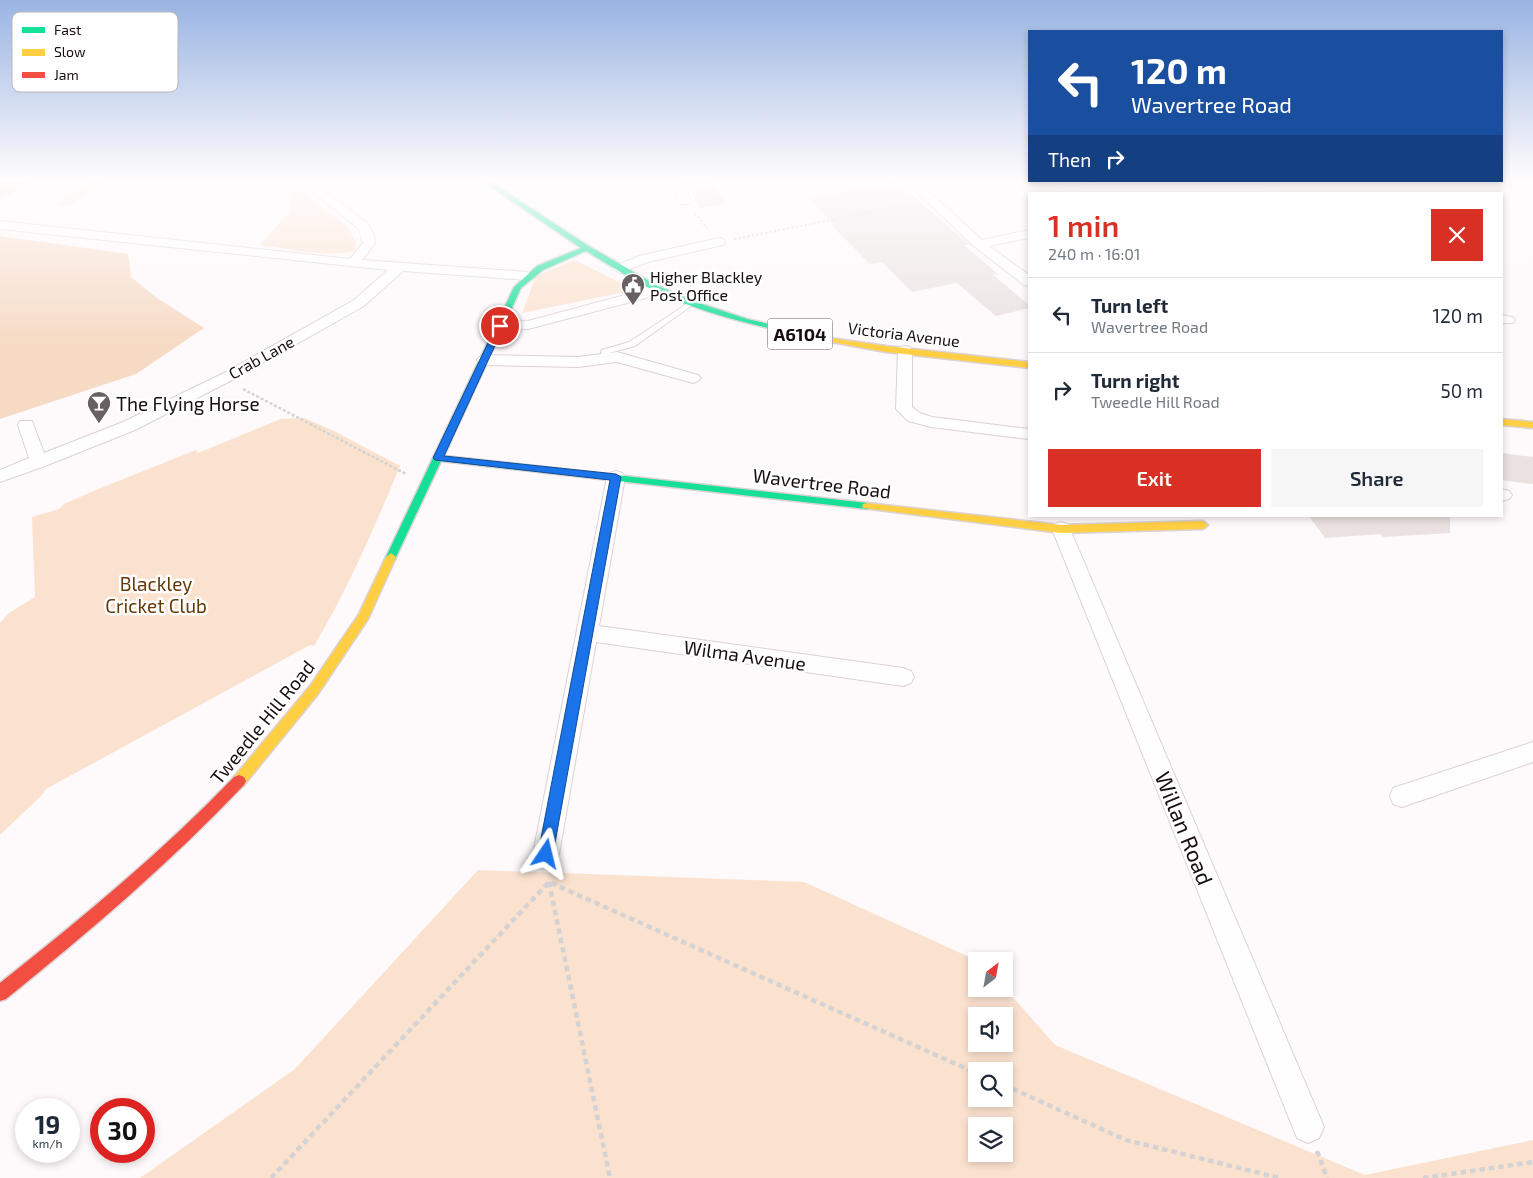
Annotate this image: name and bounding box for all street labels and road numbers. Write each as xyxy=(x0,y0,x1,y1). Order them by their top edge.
road number: A6104 xyxy=(768,318,832,349)
street label: Victoria Avenue xyxy=(847,318,961,350)
street label: Crab Lane xyxy=(225,331,297,383)
street label: Wavertree Road xyxy=(752,463,892,503)
street label: Wilma Avenue xyxy=(683,635,807,675)
street label: Tweedle Hill Road xyxy=(205,655,319,789)
street label: Willan Road xyxy=(1151,768,1219,888)

